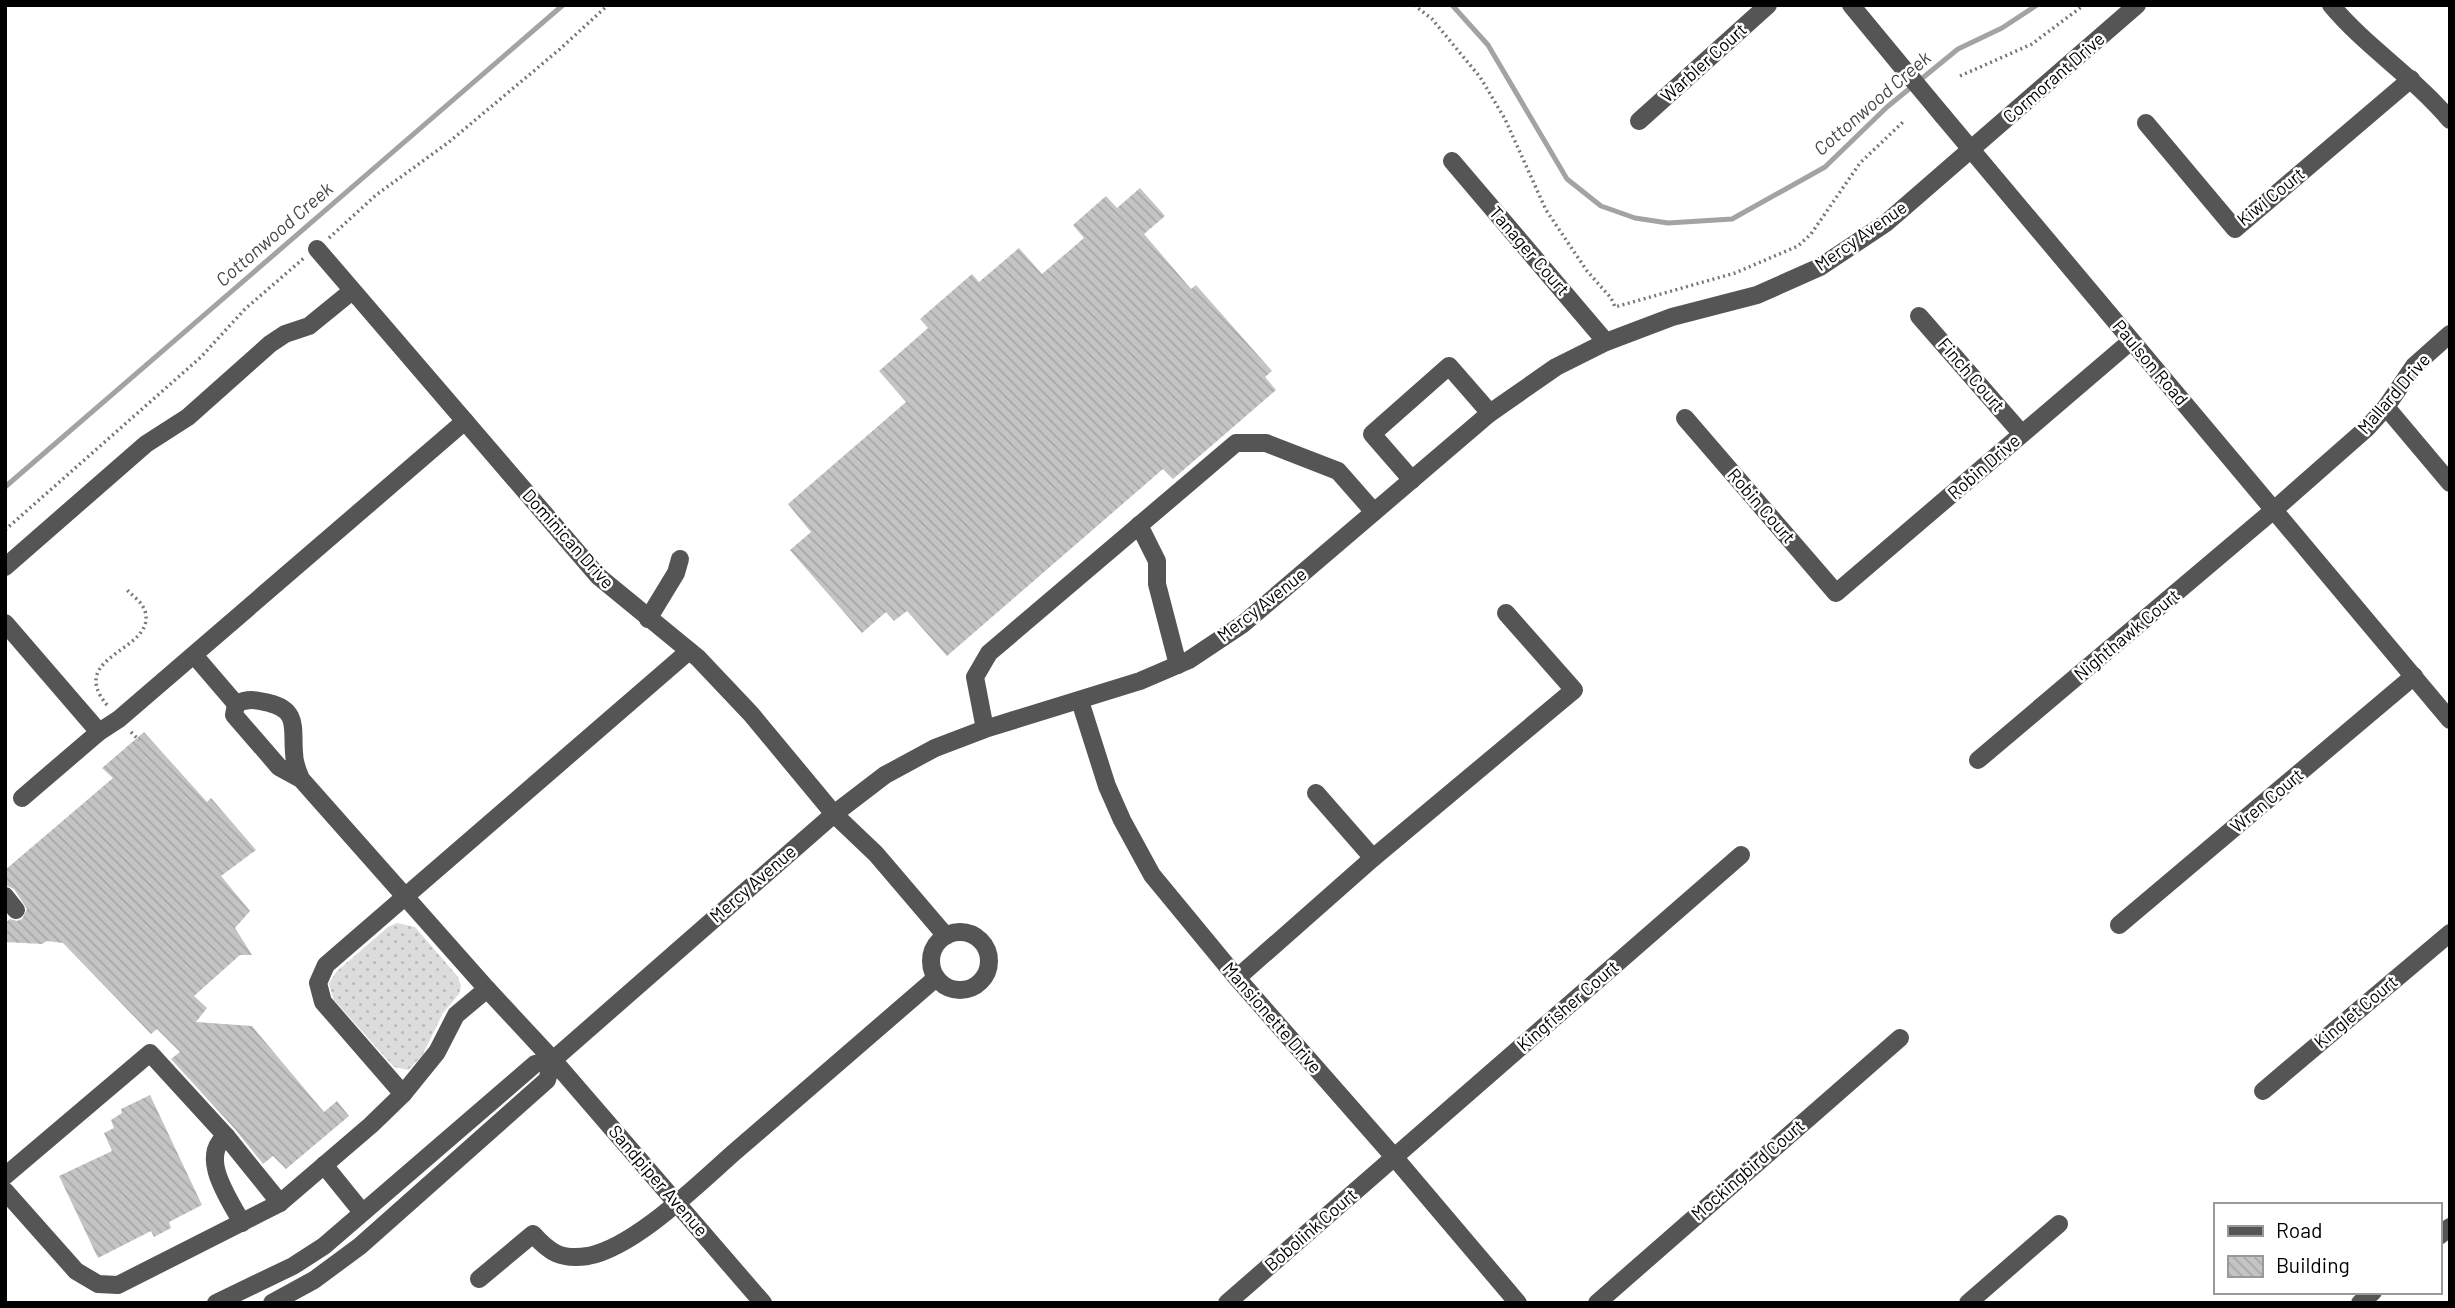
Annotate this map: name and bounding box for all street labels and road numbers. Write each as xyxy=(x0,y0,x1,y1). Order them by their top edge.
street label: Warbler Court xyxy=(1656,18,1751,107)
street label: Cormorant Drive xyxy=(1998,27,2109,127)
street label: Kiwi Court xyxy=(2232,162,2309,230)
street label: Mercy Avenue xyxy=(1810,195,1911,275)
street label: Tanager Court xyxy=(1485,201,1575,300)
street label: Paulson Road xyxy=(2109,315,2193,410)
street label: Finch Court xyxy=(1934,333,2010,416)
street label: Mallard Drive xyxy=(2352,349,2434,438)
street label: Robin Drive xyxy=(1943,429,2024,504)
street label: Robin Court xyxy=(1723,463,1800,547)
street label: Dominican Drive xyxy=(518,484,619,593)
street label: Mercy Avenue xyxy=(1212,563,1310,646)
street label: Nighthawk Court xyxy=(2069,584,2184,685)
street label: Wren Court xyxy=(2225,763,2307,837)
street label: Mercy Avenue xyxy=(705,840,800,927)
street label: Kingfisher Court xyxy=(1512,955,1623,1055)
street label: Mansionette Drive xyxy=(1219,957,1327,1077)
street label: Kinglet Court xyxy=(2309,970,2402,1053)
street label: Mockingbird Court xyxy=(1686,1114,1809,1224)
street label: Sandpiper Avenue xyxy=(604,1120,713,1241)
street label: Bobolink Court xyxy=(1260,1183,1361,1275)

